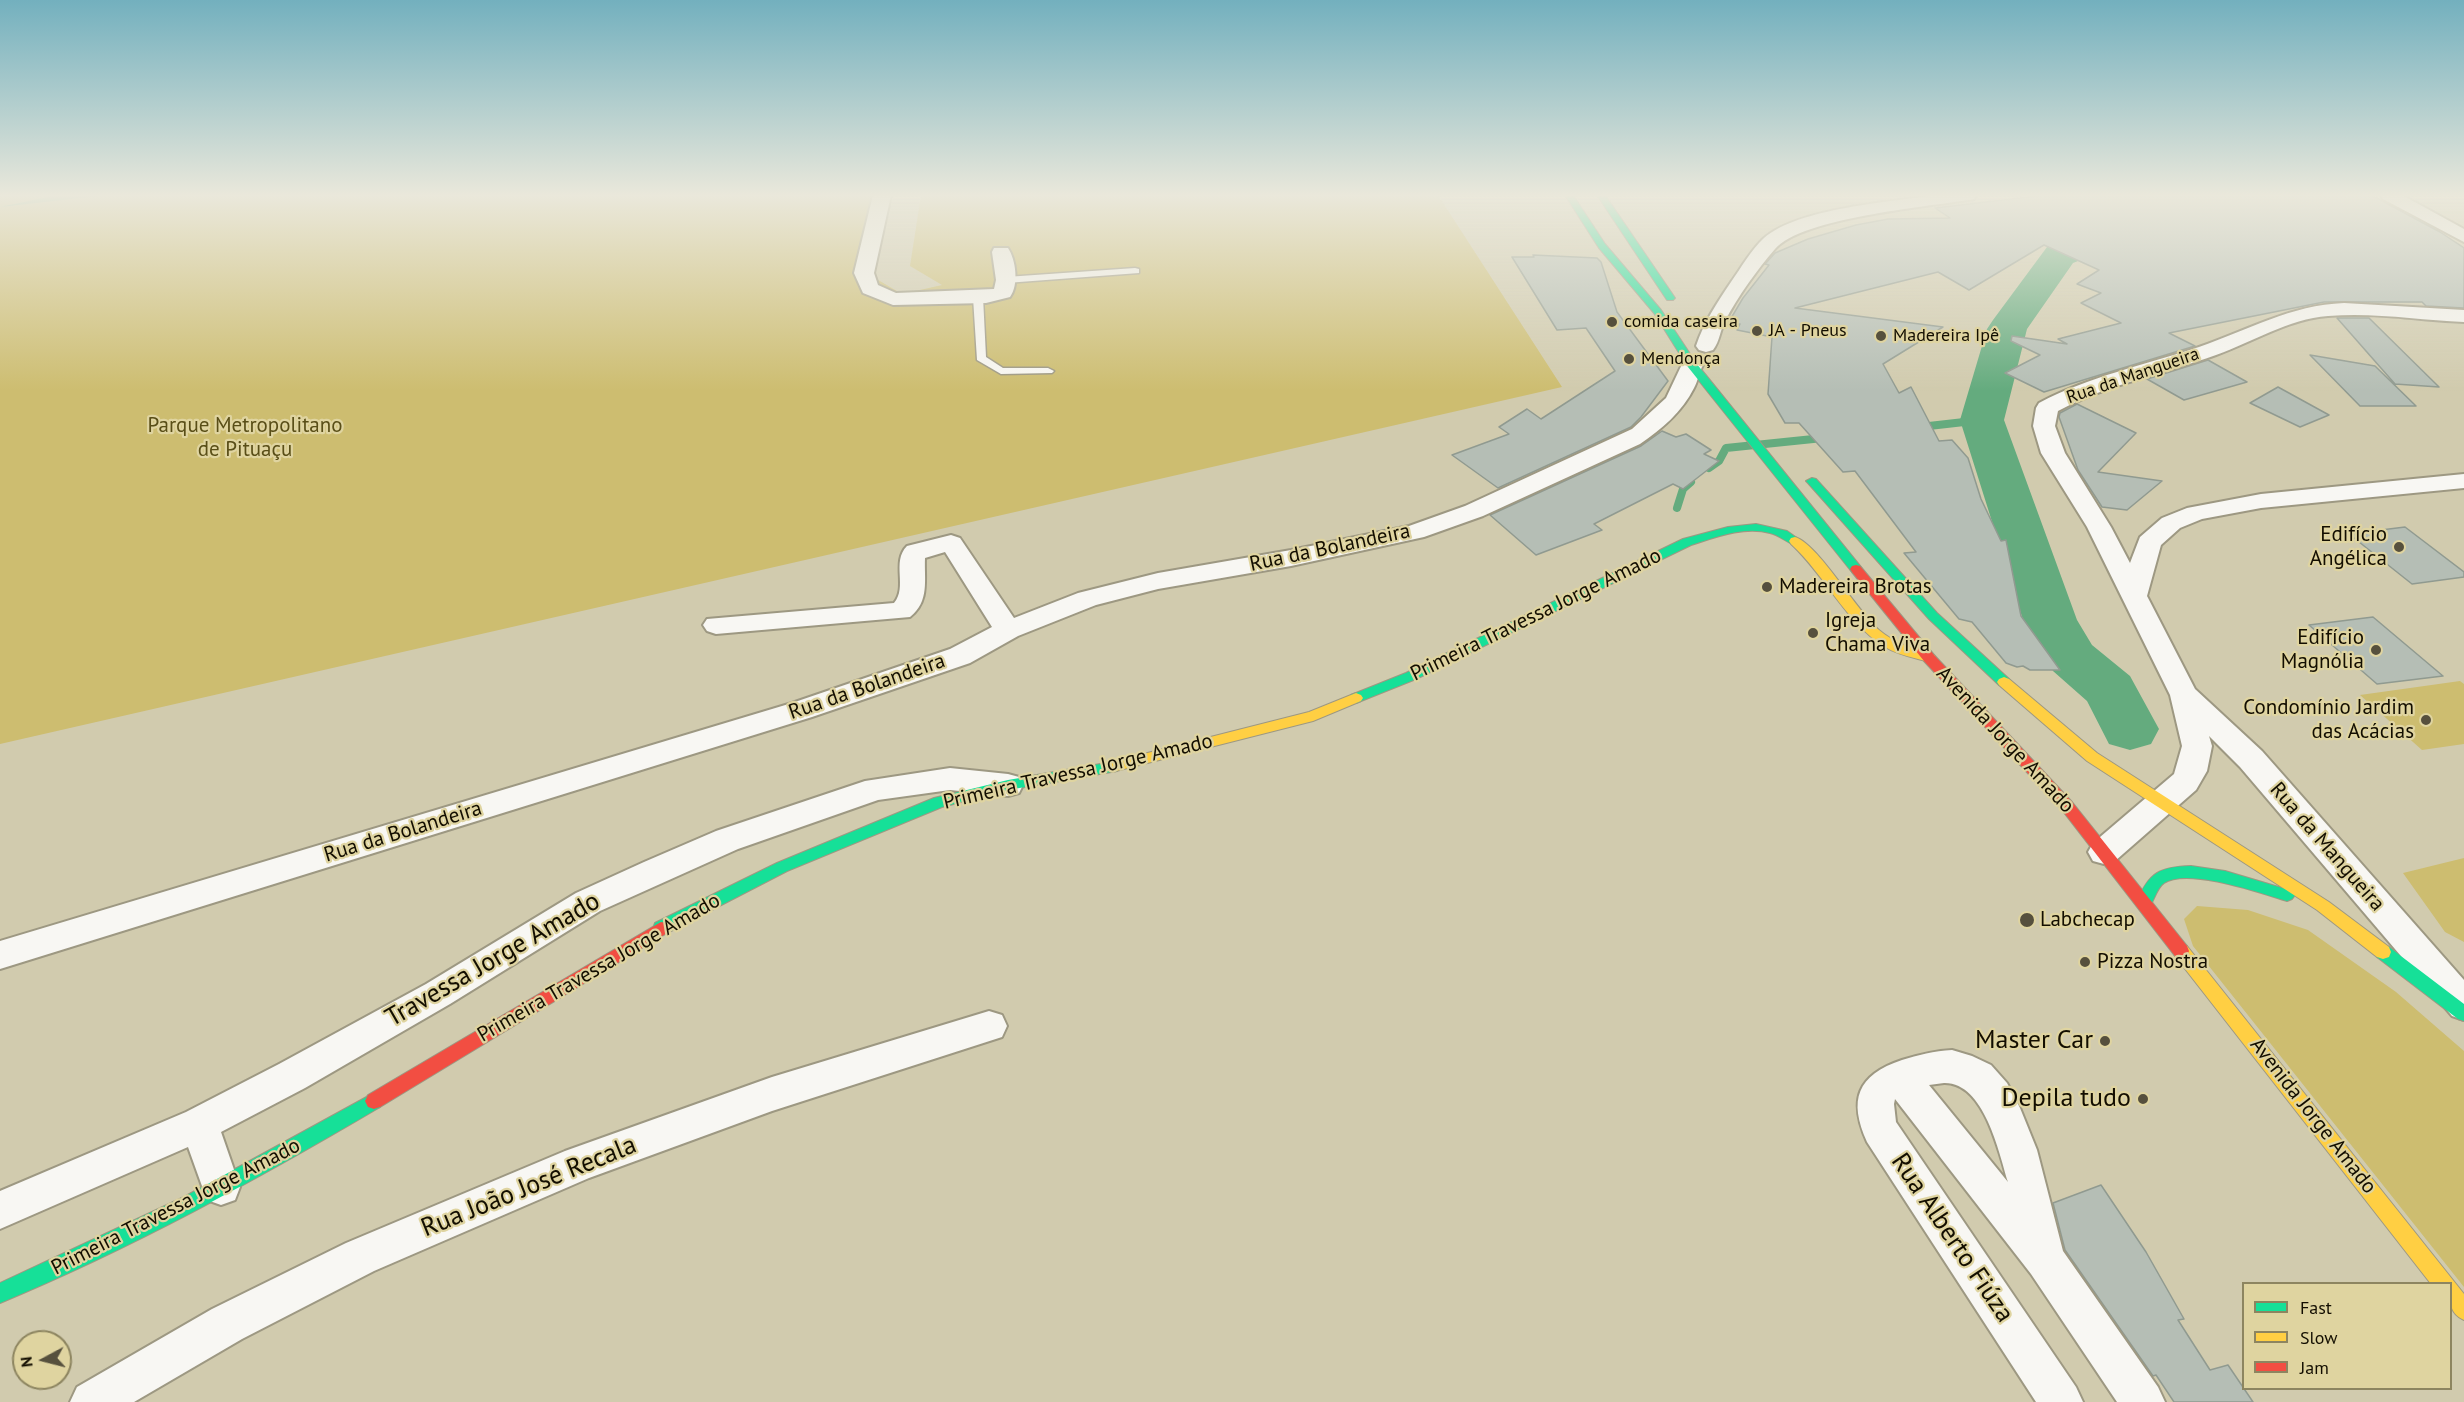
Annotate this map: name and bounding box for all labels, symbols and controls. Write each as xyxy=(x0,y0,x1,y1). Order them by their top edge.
place label: comida caseira xyxy=(1624,311,1738,333)
marker: comida caseira xyxy=(1605,315,1619,329)
place label: JA - Pneus xyxy=(1769,320,1847,342)
marker: JA - Pneus xyxy=(1750,324,1764,338)
place label: Madereira Ipê xyxy=(1893,325,1999,347)
marker: Madereira Ipê xyxy=(1874,329,1888,343)
street label: Rua da Mangueira xyxy=(2064,343,2202,409)
place label: Mendonça xyxy=(1641,348,1720,370)
marker: Mendonça xyxy=(1622,352,1636,366)
park label: Parque Metropolitano de Pituaçu xyxy=(148,413,342,463)
street label: Rua da Bolandeira xyxy=(1247,519,1413,577)
place label: Edifício Angélica xyxy=(2310,522,2387,572)
marker: Edifício Angélica xyxy=(2392,540,2406,554)
street label: Primeira Travessa Jorge Amado xyxy=(1406,543,1666,687)
place label: Madereira Brotas xyxy=(1779,574,1932,600)
marker: Madereira Brotas xyxy=(1760,580,1774,594)
place label: Igreja Chama Viva xyxy=(1825,608,1930,658)
place label: Edifício Magnólia xyxy=(2281,625,2364,675)
marker: Igreja Chama Viva xyxy=(1806,626,1820,640)
marker: Edifício Magnólia xyxy=(2369,643,2383,657)
street label: Rua da Bolandeira xyxy=(786,648,948,726)
street label: Avenida Jorge Amado xyxy=(1931,662,2079,818)
place label: Condomínio Jardim das Acácias xyxy=(2243,695,2414,745)
marker: Condomínio Jardim das Acácias xyxy=(2419,713,2433,727)
street label: Primeira Travessa Jorge Amado xyxy=(941,729,1215,815)
street label: Rua da Mangueira xyxy=(2264,778,2390,916)
street label: Rua da Bolandeira xyxy=(321,796,485,868)
street label: Travessa Jorge Amado xyxy=(380,886,606,1034)
street label: Primeira Travessa Jorge Amado xyxy=(473,888,725,1048)
place label: Labchecap xyxy=(2040,907,2135,933)
marker: Labchecap xyxy=(2018,911,2036,929)
place label: Pizza Nostra xyxy=(2097,949,2208,975)
marker: Pizza Nostra xyxy=(2078,955,2092,969)
place label: Master Car xyxy=(1975,1025,2093,1057)
street label: Avenida Jorge Amado xyxy=(2244,1033,2382,1199)
marker: Master Car xyxy=(2098,1034,2112,1048)
place label: Depila tudo xyxy=(2002,1083,2131,1115)
marker: Depila tudo xyxy=(2136,1092,2150,1106)
street label: Rua João José Recala xyxy=(417,1130,641,1244)
street label: Primeira Travessa Jorge Amado xyxy=(47,1133,305,1281)
street label: Rua Alberto Fiúza xyxy=(1884,1148,2020,1328)
legend xyxy=(2242,1282,2452,1390)
text: Fast xyxy=(2300,1296,2332,1319)
text: Slow xyxy=(2300,1326,2338,1349)
north arrow xyxy=(12,1330,72,1390)
text: N xyxy=(16,1356,37,1368)
text: Jam xyxy=(2300,1356,2329,1379)

